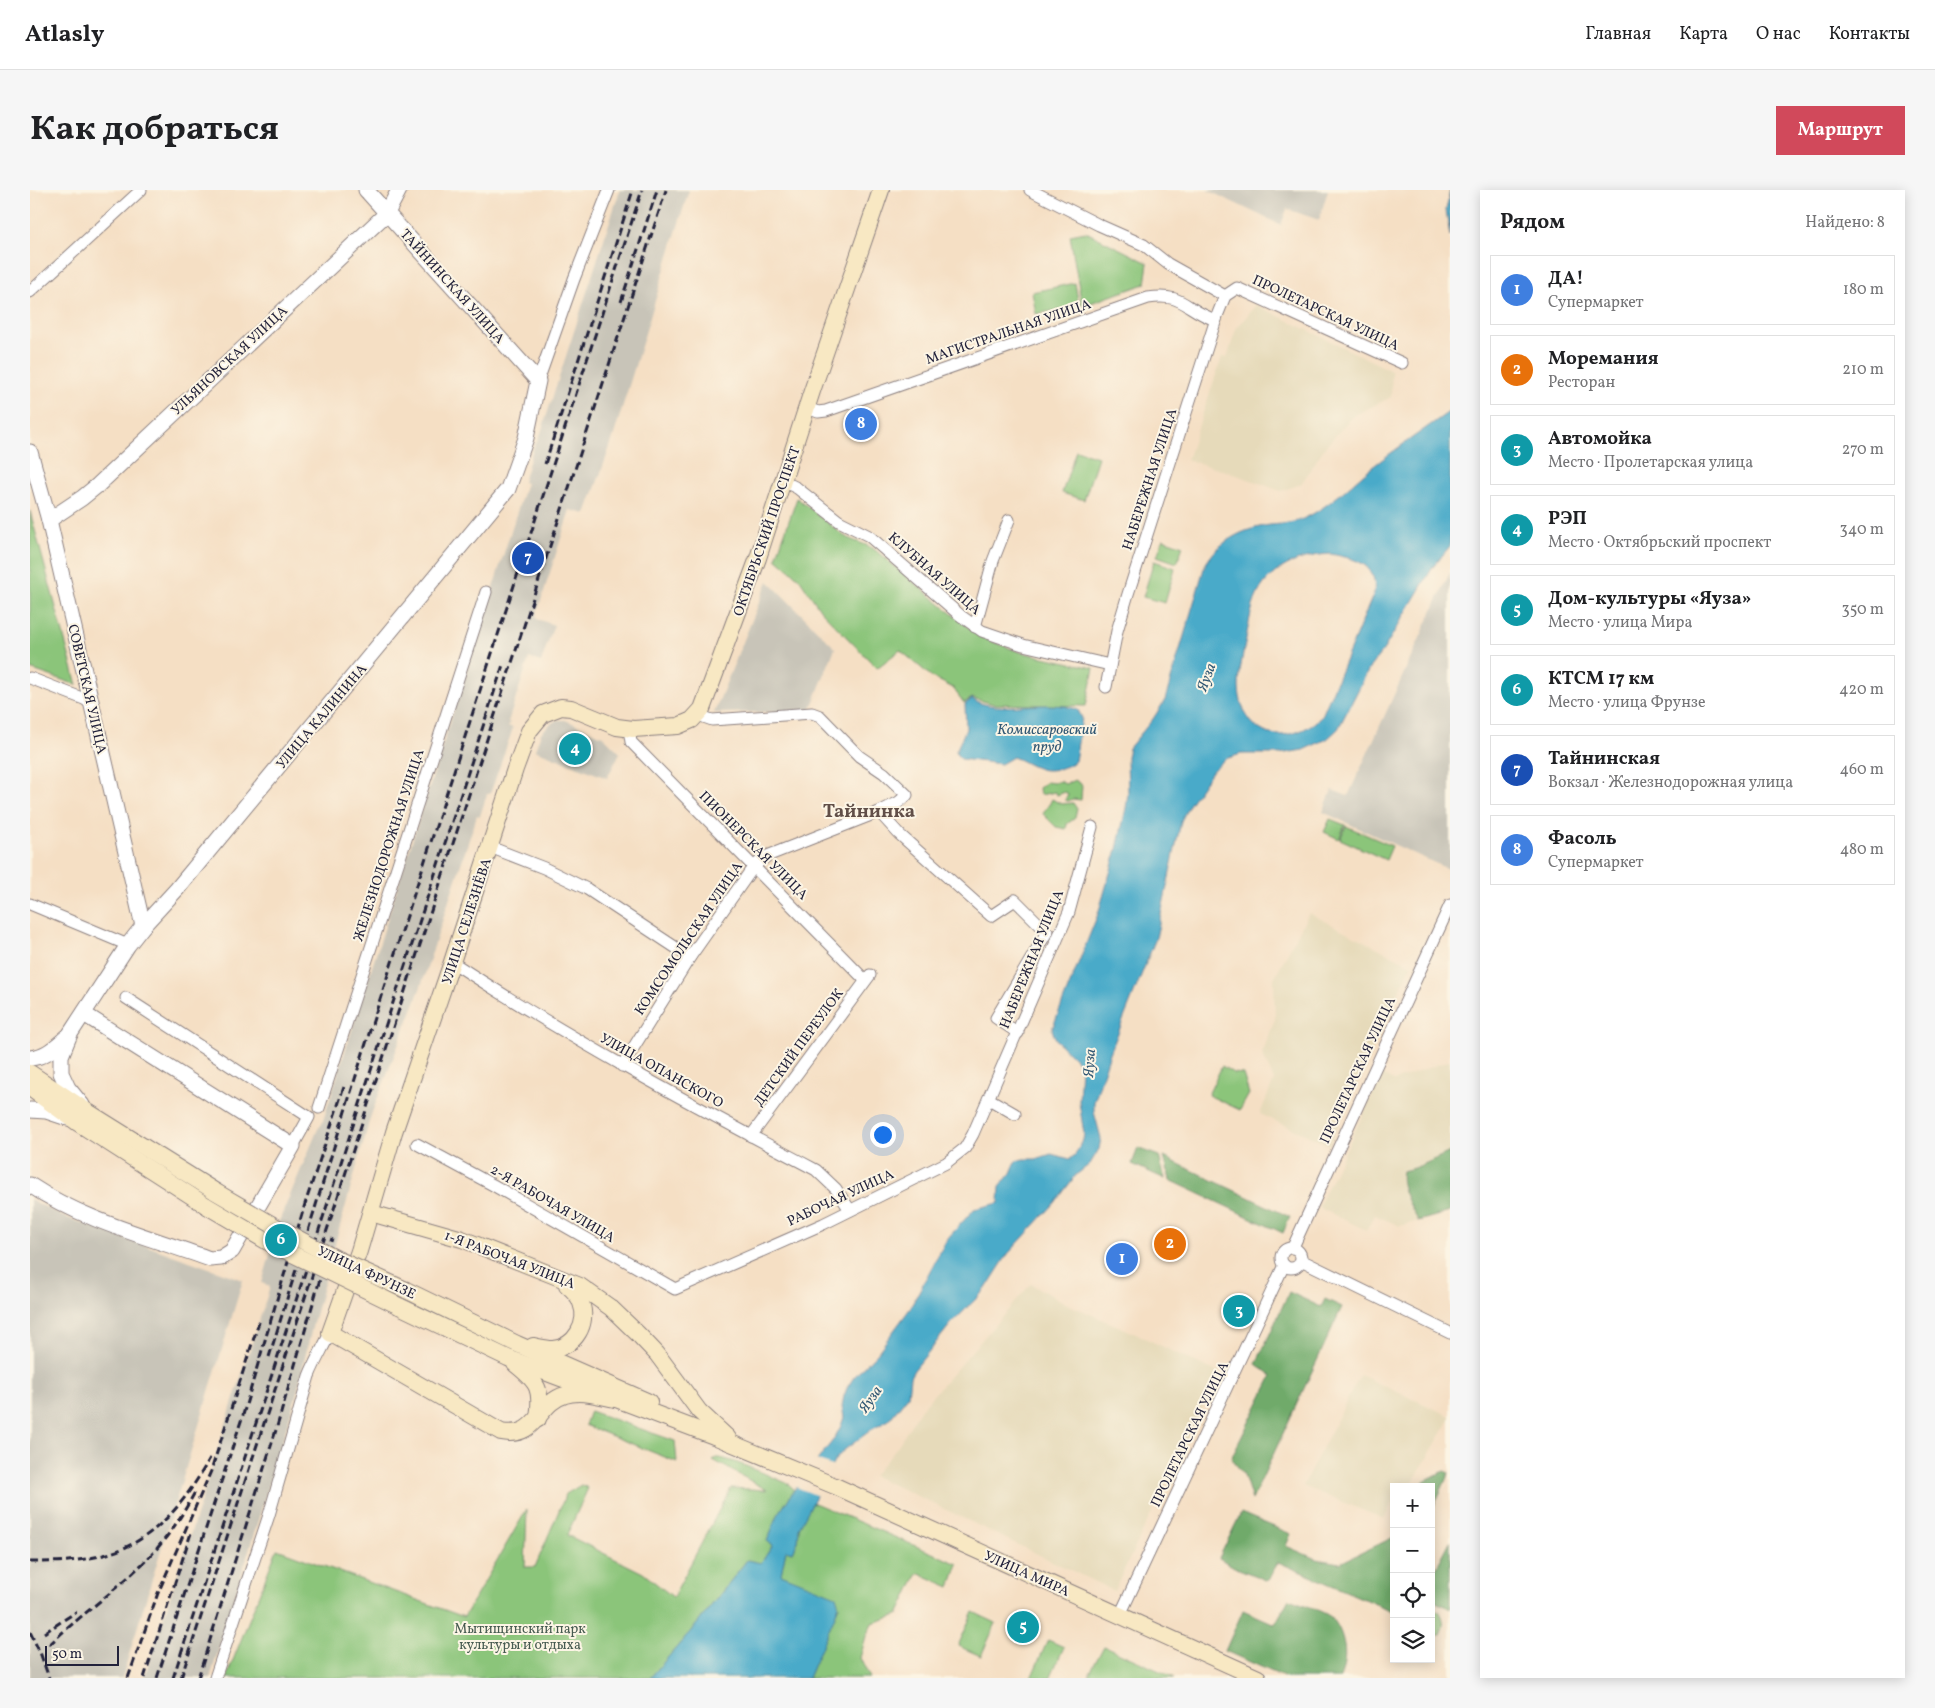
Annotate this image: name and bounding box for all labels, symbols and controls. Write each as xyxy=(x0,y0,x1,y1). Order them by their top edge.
text: Atlasly xyxy=(25,18,104,52)
text: Главная xyxy=(1585,22,1651,47)
text: Карта xyxy=(1679,22,1728,47)
text: О нас xyxy=(1756,22,1801,47)
text: Контакты xyxy=(1829,22,1910,47)
text: Как добраться xyxy=(30,106,279,154)
button: Маршрут xyxy=(1776,106,1905,155)
text: Рядом xyxy=(1500,208,1565,237)
text: Найдено: 8 xyxy=(1805,212,1885,234)
street label: ТАЙНИНСКАЯ УЛИЦА xyxy=(395,225,509,348)
text: ДА! xyxy=(1548,266,1584,292)
street label: ПРОЛЕТАРСКАЯ УЛИЦА xyxy=(1249,271,1402,356)
text: 1 xyxy=(1514,279,1520,301)
text: 180 m xyxy=(1843,279,1884,301)
text: Супермаркет xyxy=(1548,292,1644,314)
street label: МАГИСТРАЛЬНАЯ УЛИЦА xyxy=(923,295,1094,370)
street label: УЛЬЯНОВСКАЯ УЛИЦА xyxy=(168,302,292,420)
text: Моремания xyxy=(1548,346,1659,372)
text: 2 xyxy=(1513,359,1521,381)
text: 210 m xyxy=(1842,359,1884,381)
text: Ресторан xyxy=(1548,372,1615,394)
pin: 8 xyxy=(845,405,877,443)
street label: НАБЕРЕЖНАЯ УЛИЦА xyxy=(1118,406,1182,553)
text: Автомойка xyxy=(1548,426,1652,452)
text: 3 xyxy=(1513,439,1521,461)
text: 270 m xyxy=(1842,439,1884,461)
street label: ОКТЯБРЬСКИЙ ПРОСПЕКТ xyxy=(728,444,805,619)
text: Место · Пролетарская улица xyxy=(1548,452,1753,474)
text: РЭП xyxy=(1548,506,1587,532)
text: 4 xyxy=(1512,519,1522,541)
text: 340 m xyxy=(1840,519,1884,541)
street label: КЛУБНАЯ УЛИЦА xyxy=(884,528,985,620)
text: Место · Октябрьский проспект xyxy=(1548,532,1771,554)
pin: 7 xyxy=(512,539,544,577)
text: Дом-культуры «Яуза» xyxy=(1548,586,1752,612)
text: 5 xyxy=(1513,599,1521,621)
text: 350 m xyxy=(1841,599,1884,621)
text: Место · улица Мира xyxy=(1548,612,1693,634)
street label: СОВЕТСКАЯ УЛИЦА xyxy=(62,623,111,756)
street label: УЛИЦА КАЛИНИНА xyxy=(272,660,372,774)
water label: Яуза xyxy=(1192,661,1222,695)
text: КТСМ 17 км xyxy=(1548,666,1654,692)
text: 6 xyxy=(1513,679,1521,701)
text: 420 m xyxy=(1839,679,1884,701)
text: Место · улица Фрунзе xyxy=(1548,692,1706,714)
water label: Комиссаровский пруд xyxy=(997,720,1097,758)
pin: 4 xyxy=(559,730,591,768)
text: Тайнинская xyxy=(1548,746,1660,772)
street label: ЖЕЛЕЗНОДОРОЖНАЯ УЛИЦА xyxy=(349,747,430,944)
text: 7 xyxy=(1513,759,1521,781)
text: 460 m xyxy=(1840,759,1884,781)
text: Вокзал · Железнодорожная улица xyxy=(1548,772,1793,794)
street label: ПИОНЕРСКАЯ УЛИЦА xyxy=(694,787,812,905)
district label: Тайнинка xyxy=(823,799,915,825)
text: Фасоль xyxy=(1548,826,1617,852)
text: 8 xyxy=(1513,839,1521,861)
text: 480 m xyxy=(1840,839,1884,861)
text: Супермаркет xyxy=(1548,852,1644,874)
street label: УЛИЦА СЕЛЕЗНЁВА xyxy=(438,856,497,987)
street label: КОМСОМОЛЬСКАЯ УЛИЦА xyxy=(631,858,748,1019)
street label: НАБЕРЕЖНАЯ УЛИЦА xyxy=(996,887,1069,1032)
street label: ДЕТСКИЙ ПЕРЕУЛОК xyxy=(749,984,849,1110)
street label: ПРОЛЕТАРСКАЯ УЛИЦА xyxy=(1316,994,1401,1147)
street label: УЛИЦА ОПАНСКОГО xyxy=(596,1029,727,1113)
water label: Яуза xyxy=(1079,1048,1102,1079)
your location xyxy=(870,1122,896,1148)
street label: 2-Я РАБОЧАЯ УЛИЦА xyxy=(486,1161,618,1248)
street label: РАБОЧАЯ УЛИЦА xyxy=(784,1165,897,1231)
pin: 6 xyxy=(265,1221,297,1259)
pin: 2 xyxy=(1154,1225,1186,1263)
street label: 1-Я РАБОЧАЯ УЛИЦА xyxy=(441,1227,578,1294)
pin: 1 xyxy=(1106,1240,1138,1278)
street label: УЛИЦА ФРУНЗЕ xyxy=(314,1242,419,1305)
pin: 3 xyxy=(1223,1292,1255,1330)
street label: ПРОЛЕТАРСКАЯ УЛИЦА xyxy=(1147,1358,1234,1511)
water label: Яуза xyxy=(854,1382,888,1418)
map controls xyxy=(1390,1483,1435,1663)
button: + xyxy=(1390,1483,1435,1528)
button: − xyxy=(1390,1528,1435,1573)
street label: УЛИЦА МИРА xyxy=(980,1547,1072,1602)
button: locate xyxy=(1390,1573,1435,1618)
pin: 5 xyxy=(1007,1608,1039,1646)
button: layers xyxy=(1390,1618,1435,1663)
park label: Мытищинский парк культуры и отдыха xyxy=(454,1620,586,1655)
scale bar xyxy=(45,1643,119,1666)
text: 50 m xyxy=(52,1645,82,1664)

